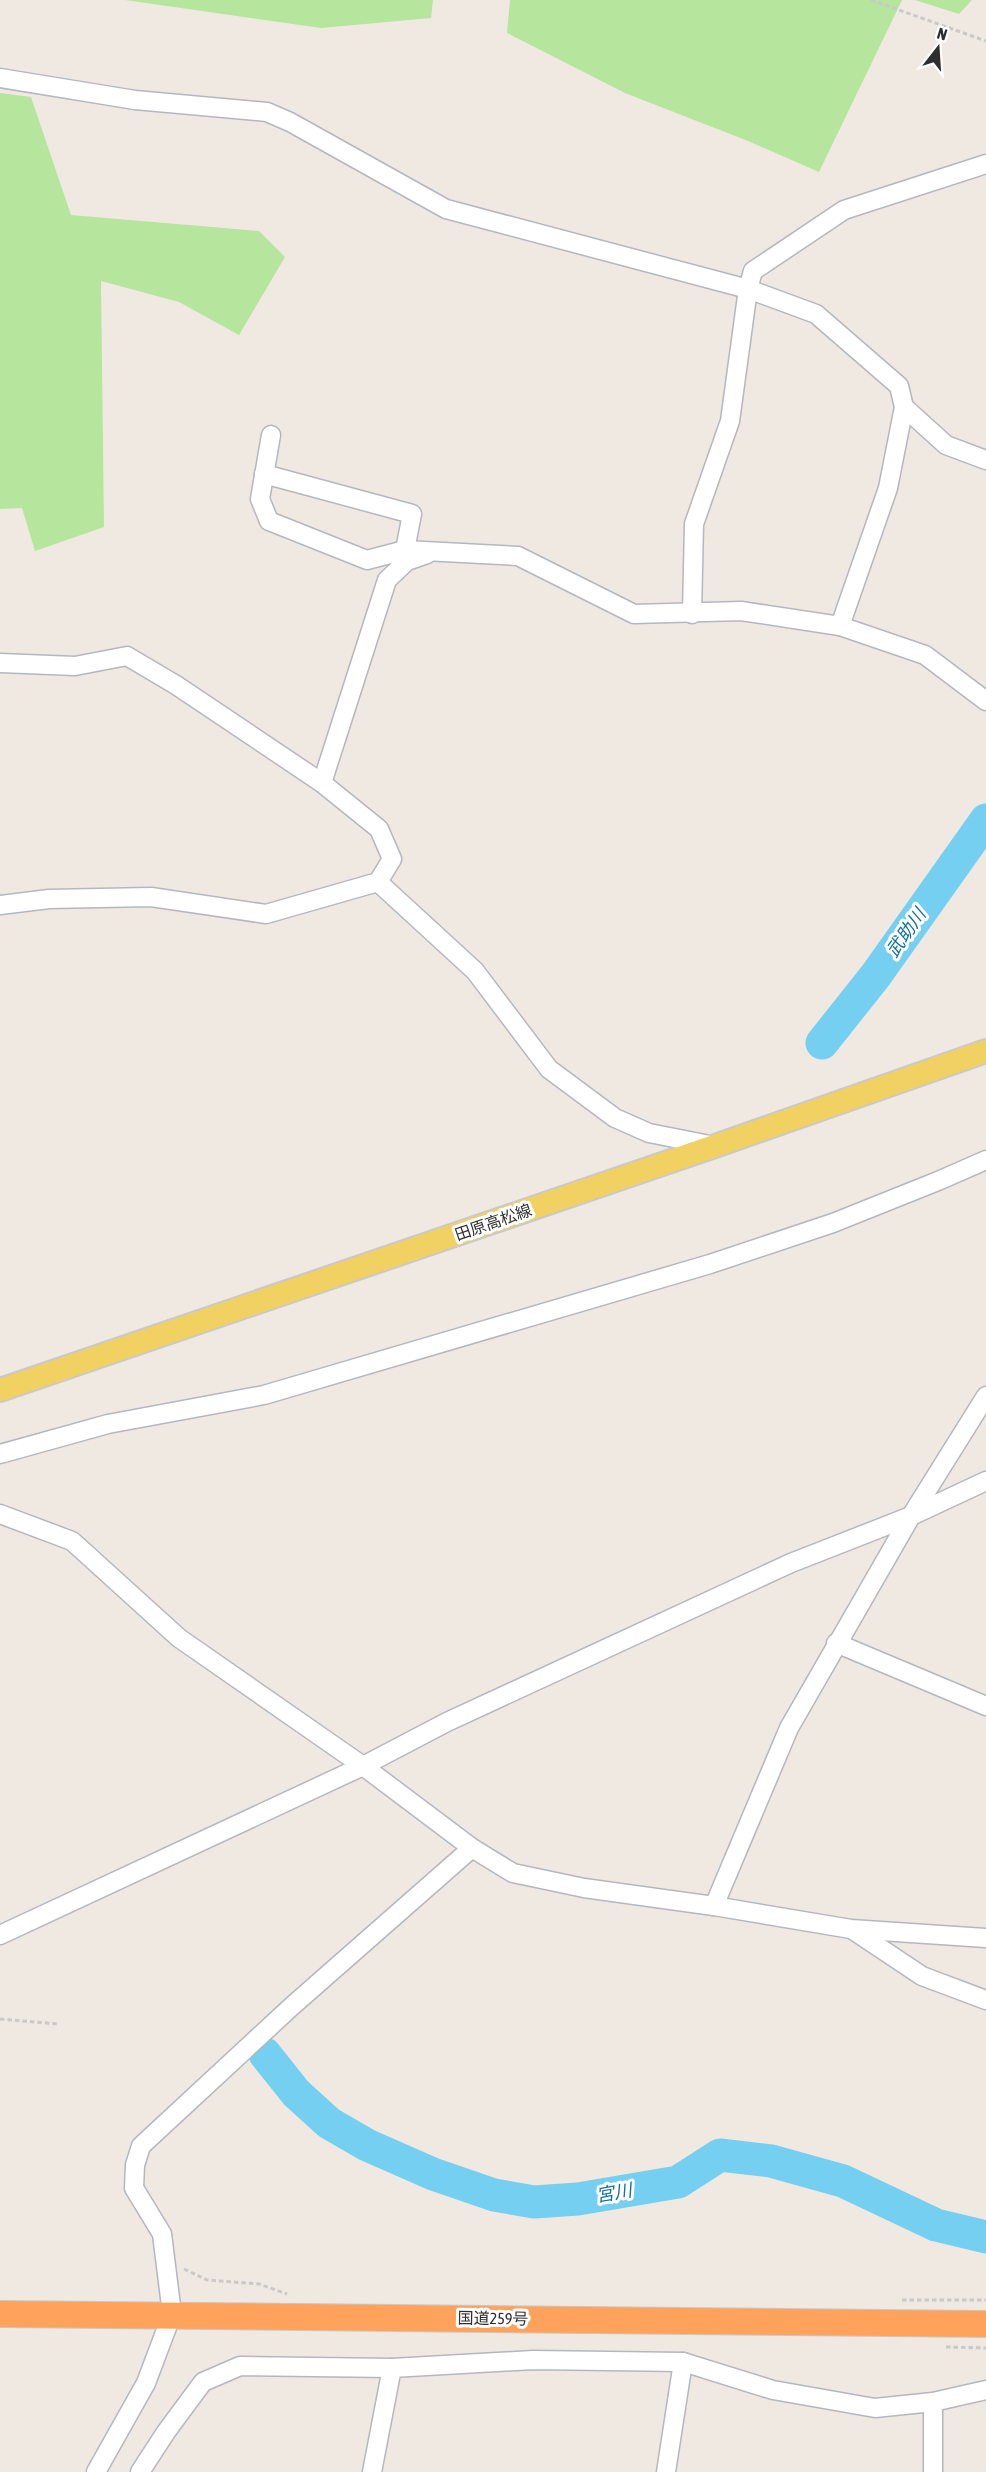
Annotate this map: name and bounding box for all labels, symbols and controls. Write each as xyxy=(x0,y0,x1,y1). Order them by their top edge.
north arrow xyxy=(908,18,968,78)
text: N xyxy=(935,24,950,44)
water label: 武助川 xyxy=(882,903,931,961)
street label: 田原高松線 xyxy=(452,1200,534,1244)
water label: 宮川 xyxy=(594,2179,635,2206)
street label: 国道259号 xyxy=(458,2308,528,2328)

